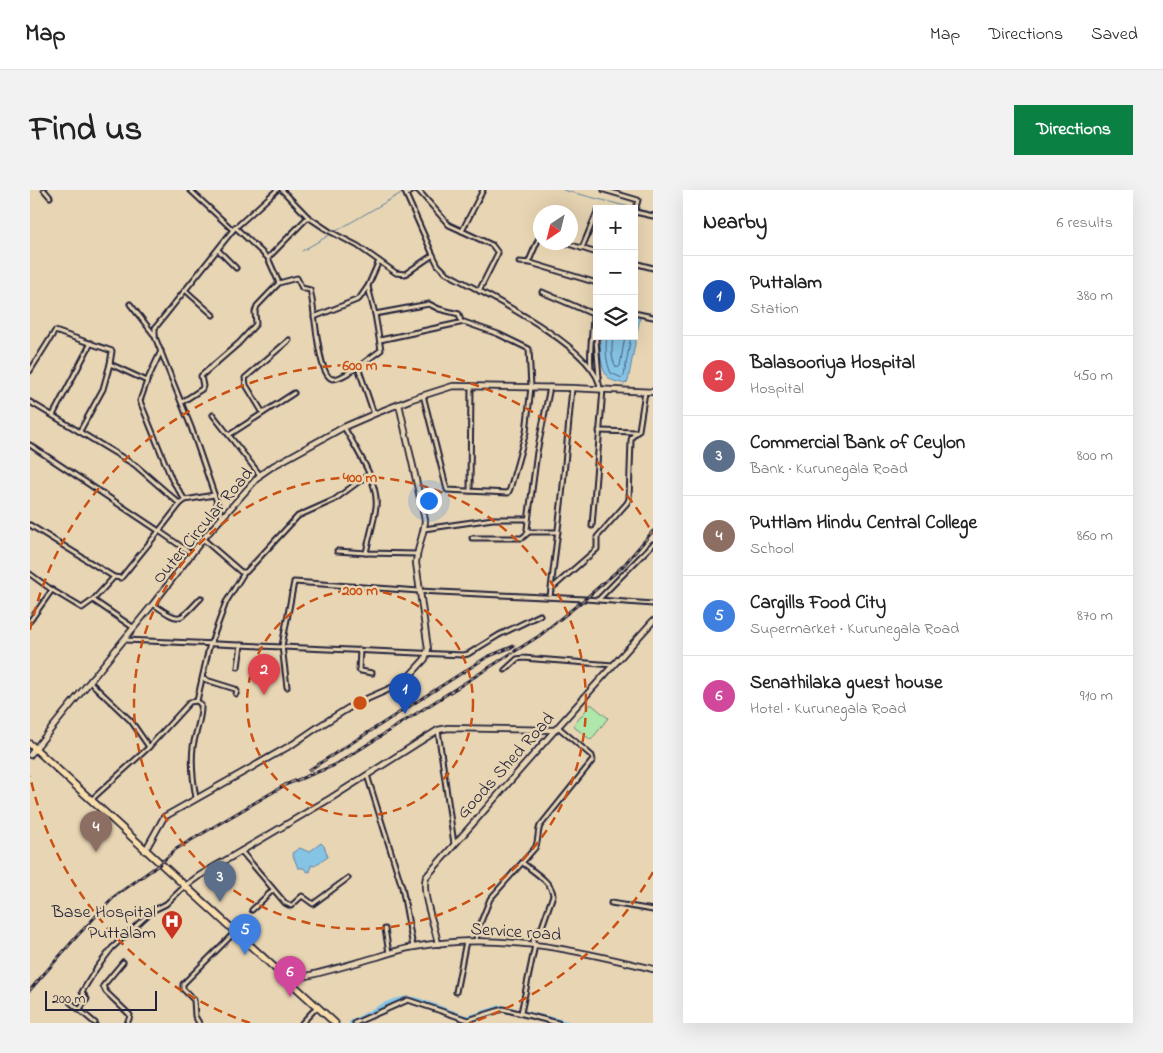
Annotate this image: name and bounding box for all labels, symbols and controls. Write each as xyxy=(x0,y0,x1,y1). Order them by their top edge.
text: Map xyxy=(25,17,66,52)
text: Map xyxy=(930,22,960,48)
text: Directions xyxy=(988,22,1063,48)
text: Saved xyxy=(1091,22,1138,48)
text: Find us xyxy=(30,105,142,156)
button: Directions xyxy=(1014,105,1133,155)
north arrow xyxy=(533,205,578,250)
map controls xyxy=(593,205,638,340)
button: + xyxy=(593,205,638,250)
text: Nearby xyxy=(703,208,767,238)
text: 6 results xyxy=(1056,211,1113,235)
button: − xyxy=(593,250,638,295)
text: Puttalam xyxy=(750,270,822,297)
text: 1 xyxy=(716,284,722,308)
text: 380 m xyxy=(1077,284,1113,308)
button: layers xyxy=(593,295,638,340)
text: Station xyxy=(750,297,799,321)
text: Balasooriya Hospital xyxy=(750,350,915,377)
text: 600 m xyxy=(342,355,378,377)
text: 2 xyxy=(715,364,723,388)
text: 450 m xyxy=(1074,364,1113,388)
text: Hospital xyxy=(750,377,804,401)
text: Commercial Bank of Ceylon xyxy=(750,430,965,457)
text: 3 xyxy=(716,444,722,468)
text: 800 m xyxy=(1077,444,1113,468)
text: Bank · Kurunegala Road xyxy=(750,457,908,481)
street label: Outer Circular Road xyxy=(147,462,260,590)
text: 400 m xyxy=(342,467,378,489)
your location xyxy=(416,488,442,514)
text: Puttlam Hindu Central College xyxy=(750,510,977,537)
text: 4 xyxy=(716,524,722,548)
text: 860 m xyxy=(1077,524,1113,548)
text: School xyxy=(750,537,794,561)
text: 200 m xyxy=(341,580,378,602)
text: Cargills Food City xyxy=(750,590,886,617)
text: 5 xyxy=(714,604,724,628)
text: 870 m xyxy=(1077,604,1113,628)
text: Supermarket · Kurunegala Road xyxy=(750,617,959,641)
pin: 2 xyxy=(248,654,280,695)
text: Senathilaka guest house xyxy=(750,670,943,697)
pin: 1 xyxy=(389,673,421,714)
text: 6 xyxy=(715,684,723,708)
text: 910 m xyxy=(1080,684,1113,708)
centre of rings xyxy=(351,694,369,712)
text: Hotel · Kurunegala Road xyxy=(750,697,906,721)
street label: Goods Shed Road xyxy=(451,707,562,825)
pin: 4 xyxy=(80,811,112,852)
pin: 3 xyxy=(204,861,236,902)
place label: Base Hospital Puttalam xyxy=(51,900,156,947)
hospital icon: Base Hospital Puttalam xyxy=(160,909,184,940)
pin: 5 xyxy=(229,914,261,955)
street label: Service road xyxy=(470,917,562,949)
pin: 6 xyxy=(274,956,306,997)
scale bar xyxy=(45,988,158,1011)
text: 200 m xyxy=(52,989,85,1010)

